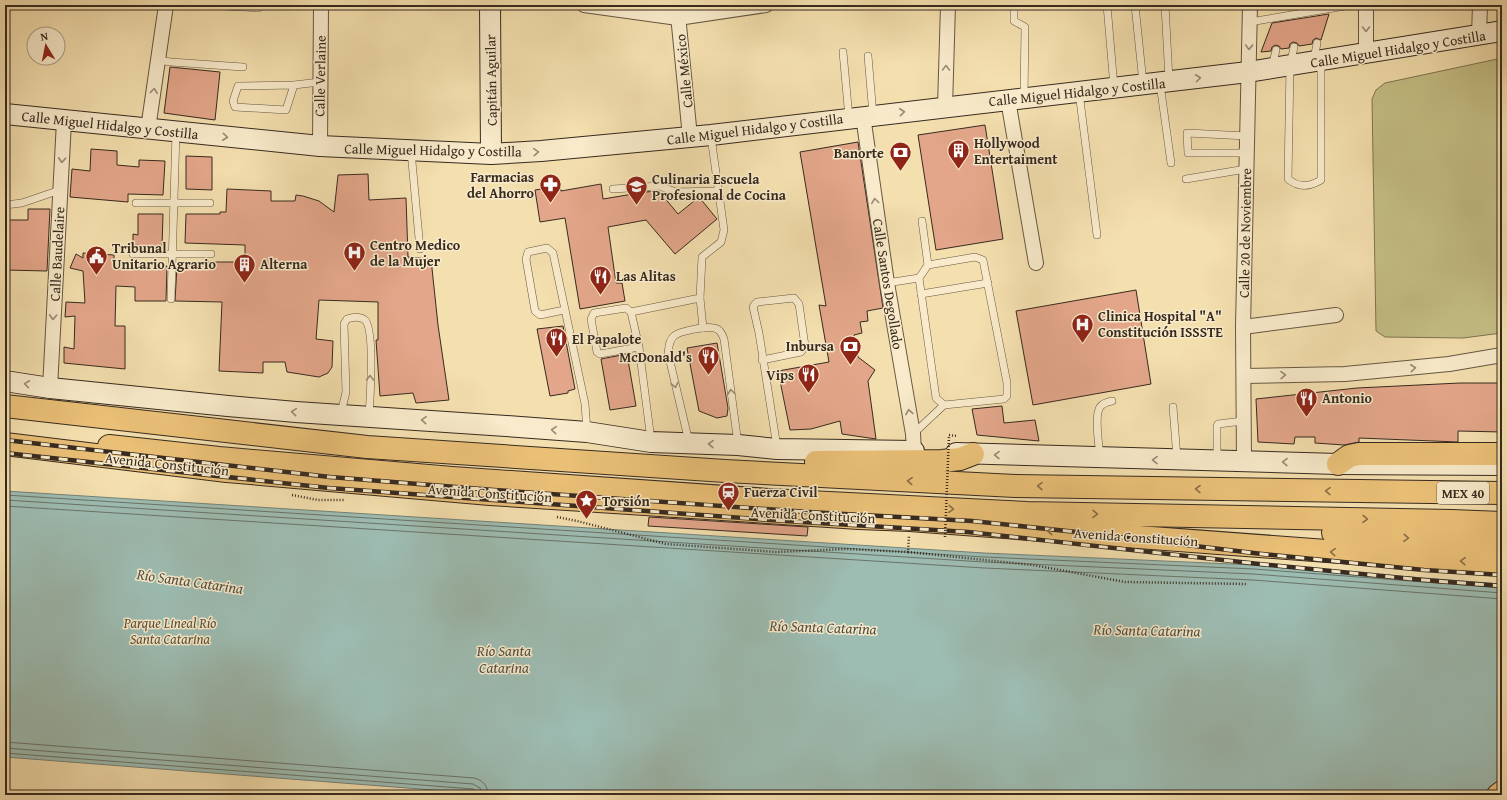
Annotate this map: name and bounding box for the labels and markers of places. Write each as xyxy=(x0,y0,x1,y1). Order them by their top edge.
place label: Hollywood Entertaiment xyxy=(974,133,1058,169)
building icon: Hollywood Entertaiment xyxy=(945,138,971,171)
bank icon: Banorte xyxy=(887,140,913,173)
place label: Banorte xyxy=(834,143,884,163)
place label: Farmacias del Ahorro xyxy=(467,167,535,203)
place label: Culinaria Escuela Profesional de Cocina xyxy=(652,169,787,205)
pharmacy icon: Farmacias del Ahorro xyxy=(537,172,563,205)
school or university icon: Culinaria Escuela Profesional de Cocina xyxy=(624,174,650,207)
place label: Centro Medico de la Mujer xyxy=(370,235,461,271)
place label: Tribunal Unitario Agrario xyxy=(112,238,216,274)
hospital icon: Centro Medico de la Mujer xyxy=(341,240,367,273)
public building icon: Tribunal Unitario Agrario xyxy=(84,243,110,276)
building icon: Alterna xyxy=(232,251,258,284)
place label: Alterna xyxy=(260,254,308,274)
restaurant icon: Las Alitas xyxy=(588,263,614,296)
place label: Las Alitas xyxy=(616,266,676,286)
place label: Clinica Hospital "A" Constitución ISSSTE xyxy=(1098,306,1223,342)
hospital icon: Clinica Hospital "A" Constitución ISSSTE xyxy=(1070,311,1096,344)
restaurant icon: El Papalote xyxy=(543,326,569,359)
place label: El Papalote xyxy=(572,329,641,349)
bank icon: Inbursa xyxy=(837,333,863,366)
place label: Inbursa xyxy=(786,336,835,356)
restaurant icon: McDonald's xyxy=(695,344,721,377)
place label: McDonald's xyxy=(619,347,692,367)
restaurant icon: Vips xyxy=(796,362,822,395)
place label: Vips xyxy=(766,365,794,385)
restaurant icon: Antonio xyxy=(1294,385,1320,418)
place label: Antonio xyxy=(1322,388,1373,408)
station icon: Fuerza Civil xyxy=(716,479,742,512)
place label: Fuerza Civil xyxy=(744,482,818,502)
place icon: Torsión xyxy=(574,488,600,521)
place label: Torsión xyxy=(602,491,650,511)

